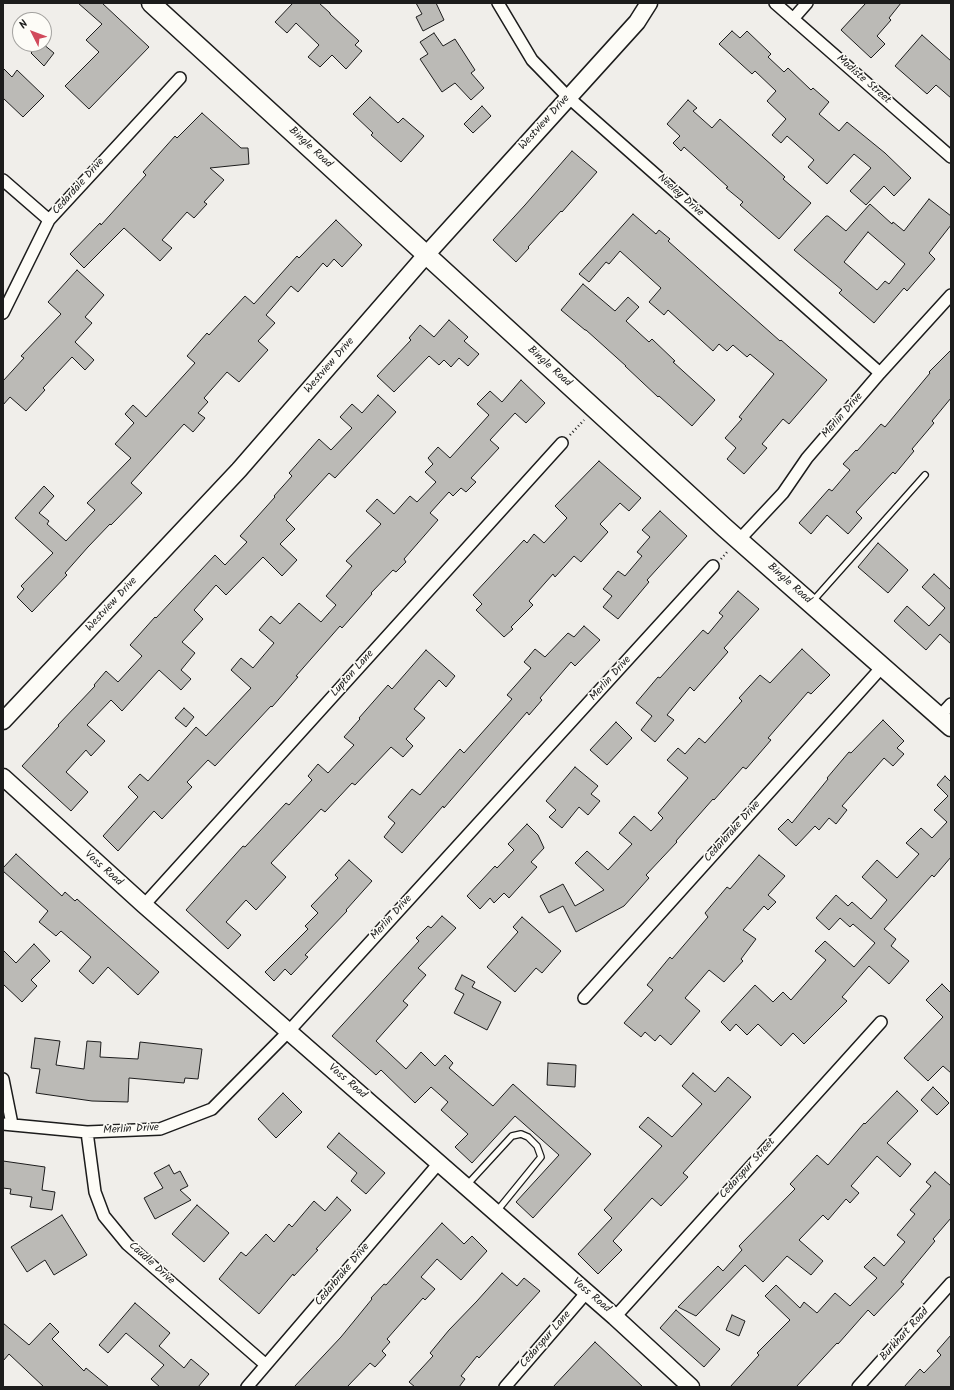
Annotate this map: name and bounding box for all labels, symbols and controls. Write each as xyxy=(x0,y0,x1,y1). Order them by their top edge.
north arrow xyxy=(12,12,52,52)
text: N xyxy=(15,16,33,33)
street label: Modiste Street xyxy=(833,53,893,107)
street label: Westview Drive xyxy=(517,93,573,153)
street label: Bingle Road xyxy=(285,124,335,172)
street label: Cedardale Drive xyxy=(50,156,108,218)
street label: Neeley Drive xyxy=(654,172,706,220)
street label: Westview Drive xyxy=(302,335,358,397)
street label: Bingle Road xyxy=(524,344,574,390)
street label: Merlin Drive xyxy=(820,391,866,441)
street label: Bingle Road xyxy=(764,561,814,607)
street label: Westview Drive xyxy=(83,575,141,635)
street label: Lupton Lane xyxy=(329,648,377,700)
street label: Merlin Drive xyxy=(587,654,635,704)
street label: Cedarbrake Drive xyxy=(702,799,764,865)
street label: Voss Road xyxy=(81,848,125,890)
street label: Merlin Drive xyxy=(368,893,416,943)
street label: Voss Road xyxy=(325,1062,369,1102)
street label: Merlin Drive xyxy=(103,1122,159,1138)
street label: Cedarspur Street xyxy=(717,1136,779,1202)
street label: Caudle Drive xyxy=(125,1240,177,1288)
street label: Cedarbrake Drive xyxy=(313,1241,373,1309)
street label: Voss Road xyxy=(569,1276,613,1316)
street label: Burkhart Road xyxy=(878,1306,932,1364)
street label: Cedarspur Lane xyxy=(518,1309,574,1371)

